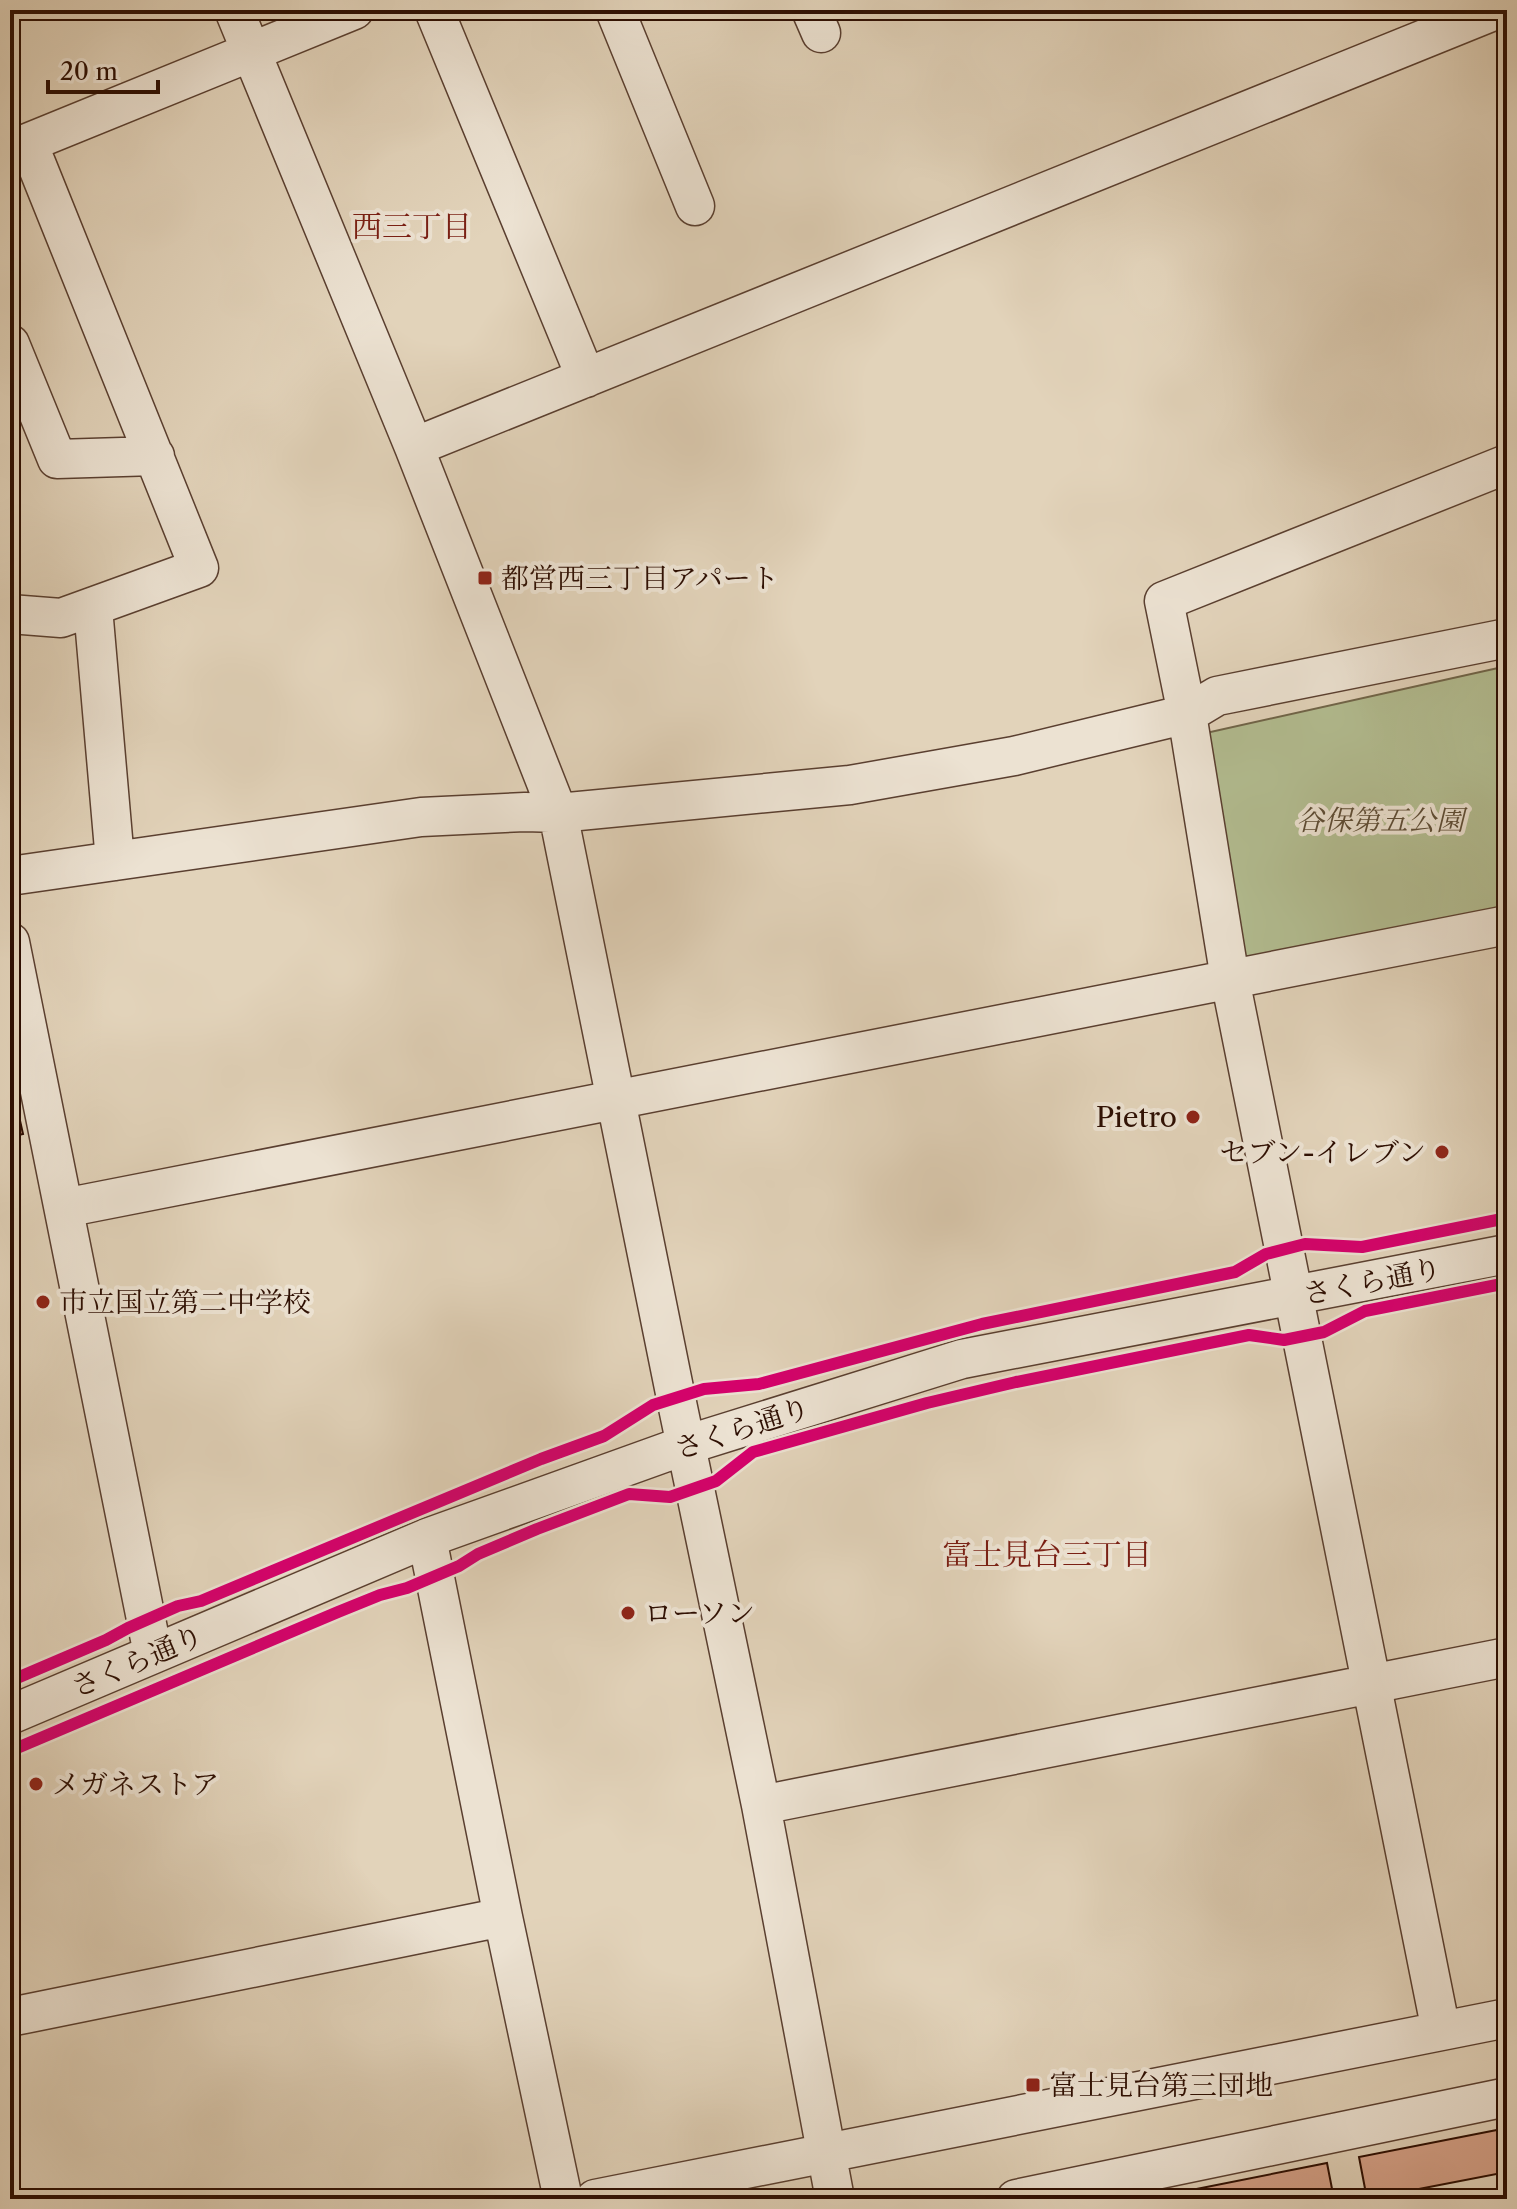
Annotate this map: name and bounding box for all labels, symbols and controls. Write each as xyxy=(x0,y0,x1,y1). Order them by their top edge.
scale bar xyxy=(48,44,158,94)
text: 20 m xyxy=(60,57,118,86)
district label: 西三丁目 xyxy=(352,208,472,245)
place label: 都営西三丁目アパート xyxy=(501,561,779,595)
marker: 都営西三丁目アパート xyxy=(476,569,494,587)
park label: 谷保第五公園 xyxy=(1296,803,1468,837)
place label: Pietro xyxy=(1096,1100,1177,1134)
marker: Pietro xyxy=(1184,1108,1202,1126)
place label: セブン-イレブン xyxy=(1219,1135,1426,1169)
marker: セブン-イレブン xyxy=(1433,1143,1451,1161)
street label: さくら通り xyxy=(1300,1251,1444,1311)
place label: 市立国立第二中学校 xyxy=(59,1285,311,1319)
marker: 市立国立第二中学校 xyxy=(34,1293,52,1311)
street label: さくら通り xyxy=(670,1390,814,1466)
district label: 富士見台三丁目 xyxy=(942,1536,1152,1573)
place label: ローソン xyxy=(644,1596,755,1630)
marker: ローソン xyxy=(619,1604,637,1622)
street label: さくら通り xyxy=(66,1618,208,1704)
place label: メガネストア xyxy=(52,1767,219,1801)
marker: メガネストア xyxy=(27,1775,45,1793)
place label: 富士見台第三団地 xyxy=(1049,2068,1273,2102)
marker: 富士見台第三団地 xyxy=(1024,2076,1042,2094)

